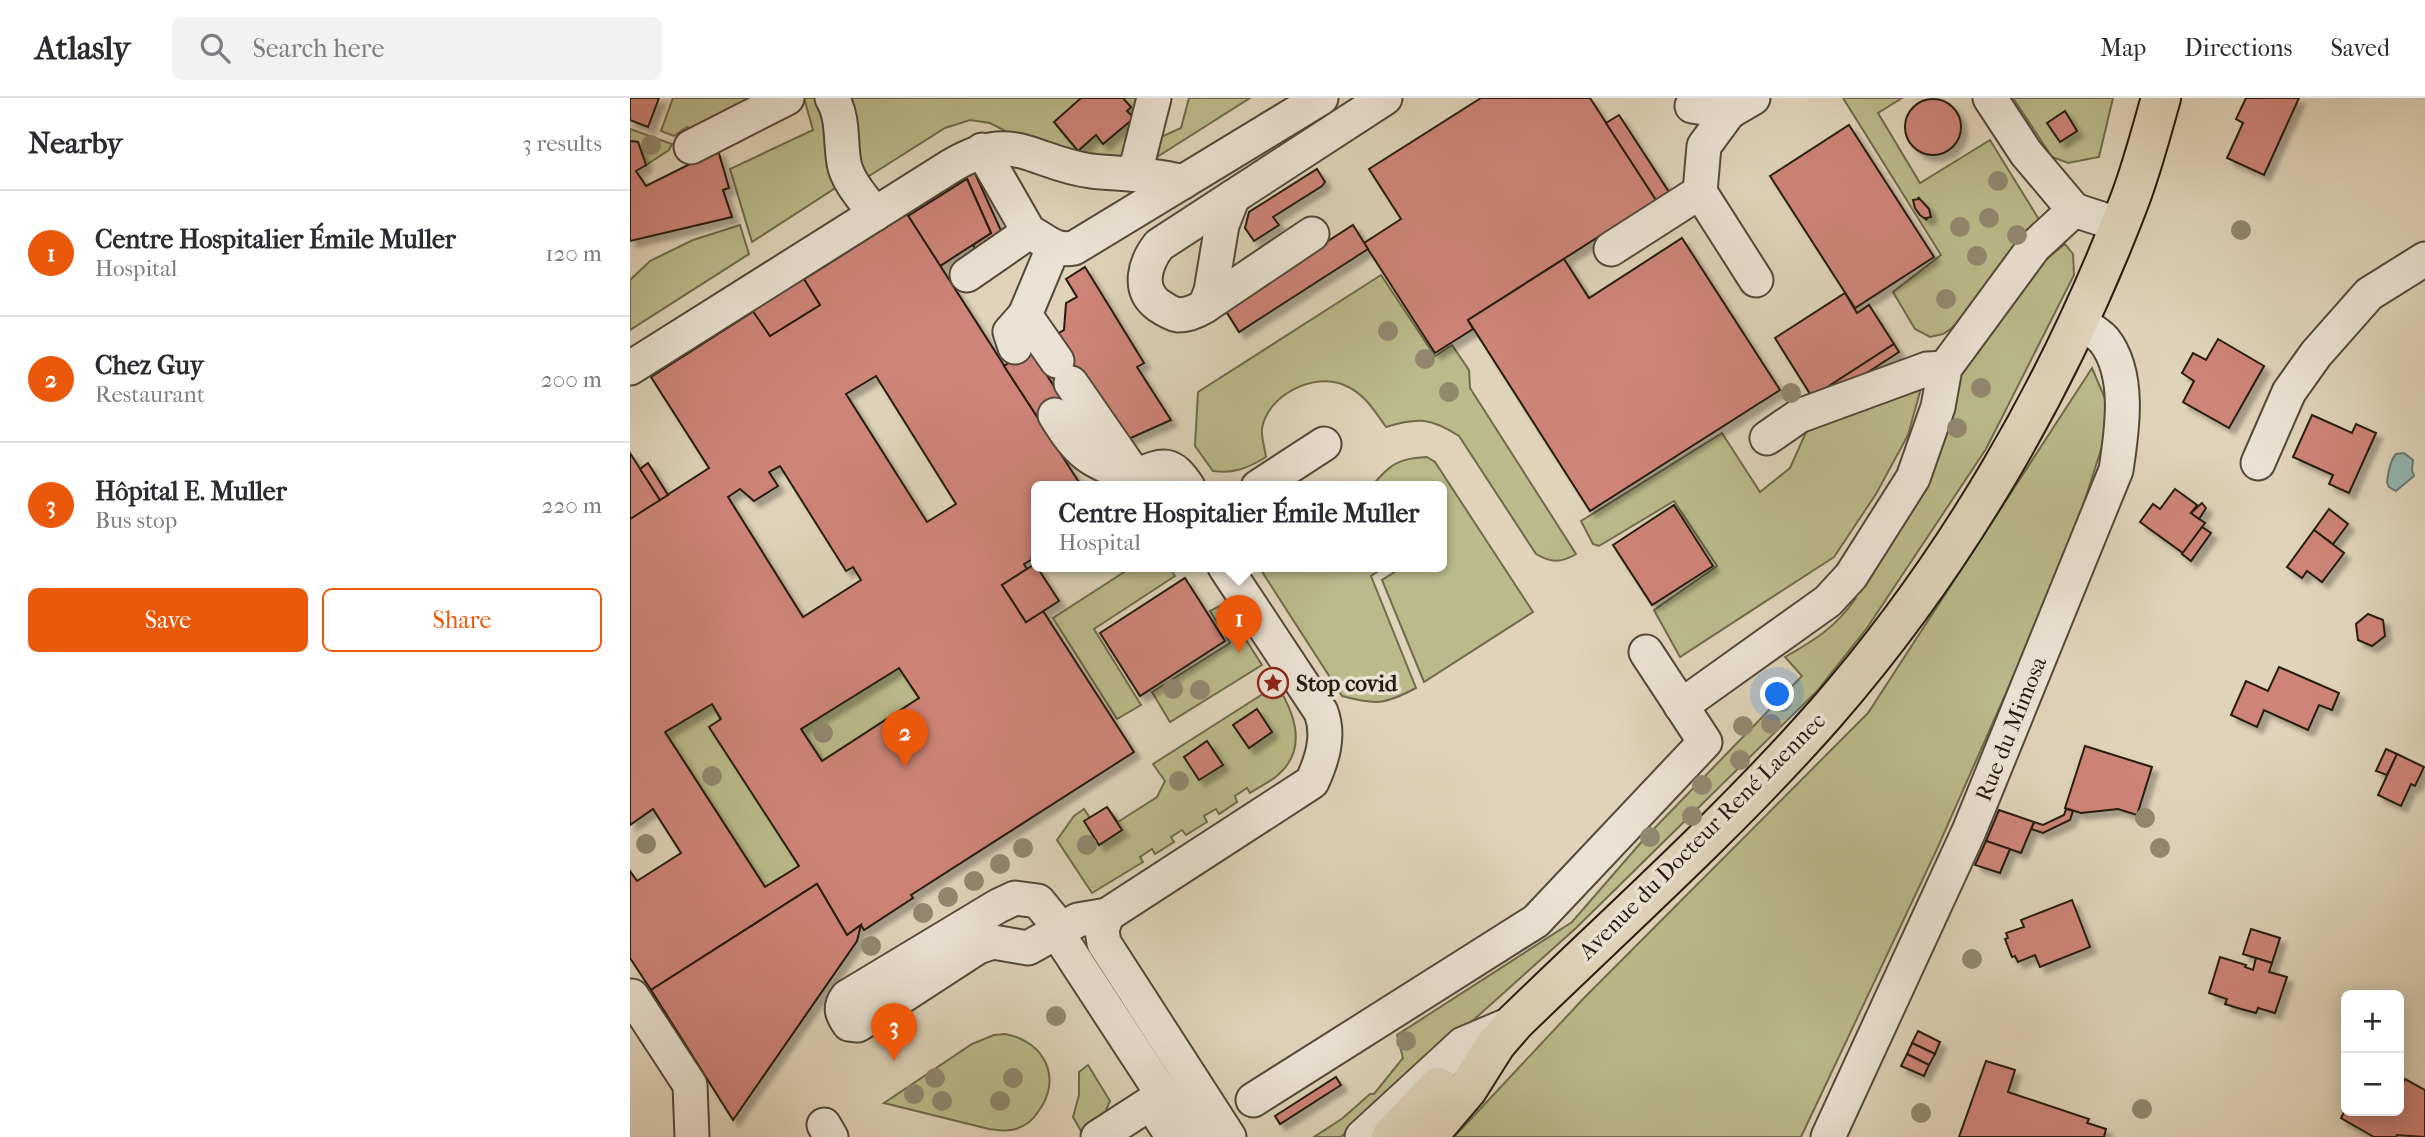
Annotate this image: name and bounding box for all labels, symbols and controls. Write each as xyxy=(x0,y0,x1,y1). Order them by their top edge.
search box xyxy=(172,17,662,80)
text: Atlasly xyxy=(35,29,130,68)
icon: search xyxy=(196,29,234,67)
text: Search here xyxy=(252,33,384,64)
text: Map xyxy=(2100,34,2146,62)
text: Directions xyxy=(2184,34,2292,62)
text: Saved xyxy=(2330,34,2390,62)
text: Nearby xyxy=(28,126,123,161)
text: 3 results xyxy=(522,130,602,157)
text: Centre Hospitalier Émile Muller xyxy=(95,224,456,255)
text: 1 xyxy=(47,240,55,267)
text: 120 m xyxy=(545,240,602,267)
text: Hospital xyxy=(95,255,177,282)
text: Chez Guy xyxy=(95,350,204,381)
text: 2 xyxy=(45,366,57,393)
text: 200 m xyxy=(541,366,602,393)
text: Restaurant xyxy=(95,381,205,408)
text: Hôpital E. Muller xyxy=(95,476,287,507)
popup xyxy=(1031,481,1447,572)
text: 3 xyxy=(46,492,56,519)
text: 220 m xyxy=(542,492,602,519)
text: Centre Hospitalier Émile Muller xyxy=(1059,498,1419,529)
text: Bus stop xyxy=(95,507,177,534)
text: Hospital xyxy=(1059,529,1141,556)
button: Save xyxy=(28,588,308,652)
button: Share xyxy=(322,588,602,652)
pin: 1 xyxy=(1216,595,1262,653)
street label: Rue du Mimosa xyxy=(1970,652,2052,805)
place icon: Stop covid xyxy=(1256,666,1290,700)
place label: Stop covid xyxy=(1296,670,1399,697)
your location xyxy=(1760,677,1794,711)
street label: Avenue du Docteur René Laennec xyxy=(1572,707,1831,966)
pin: 2 xyxy=(882,709,928,767)
map controls xyxy=(2341,990,2404,1116)
button: + xyxy=(2341,990,2404,1053)
pin: 3 xyxy=(871,1003,917,1061)
button: − xyxy=(2341,1053,2404,1116)

